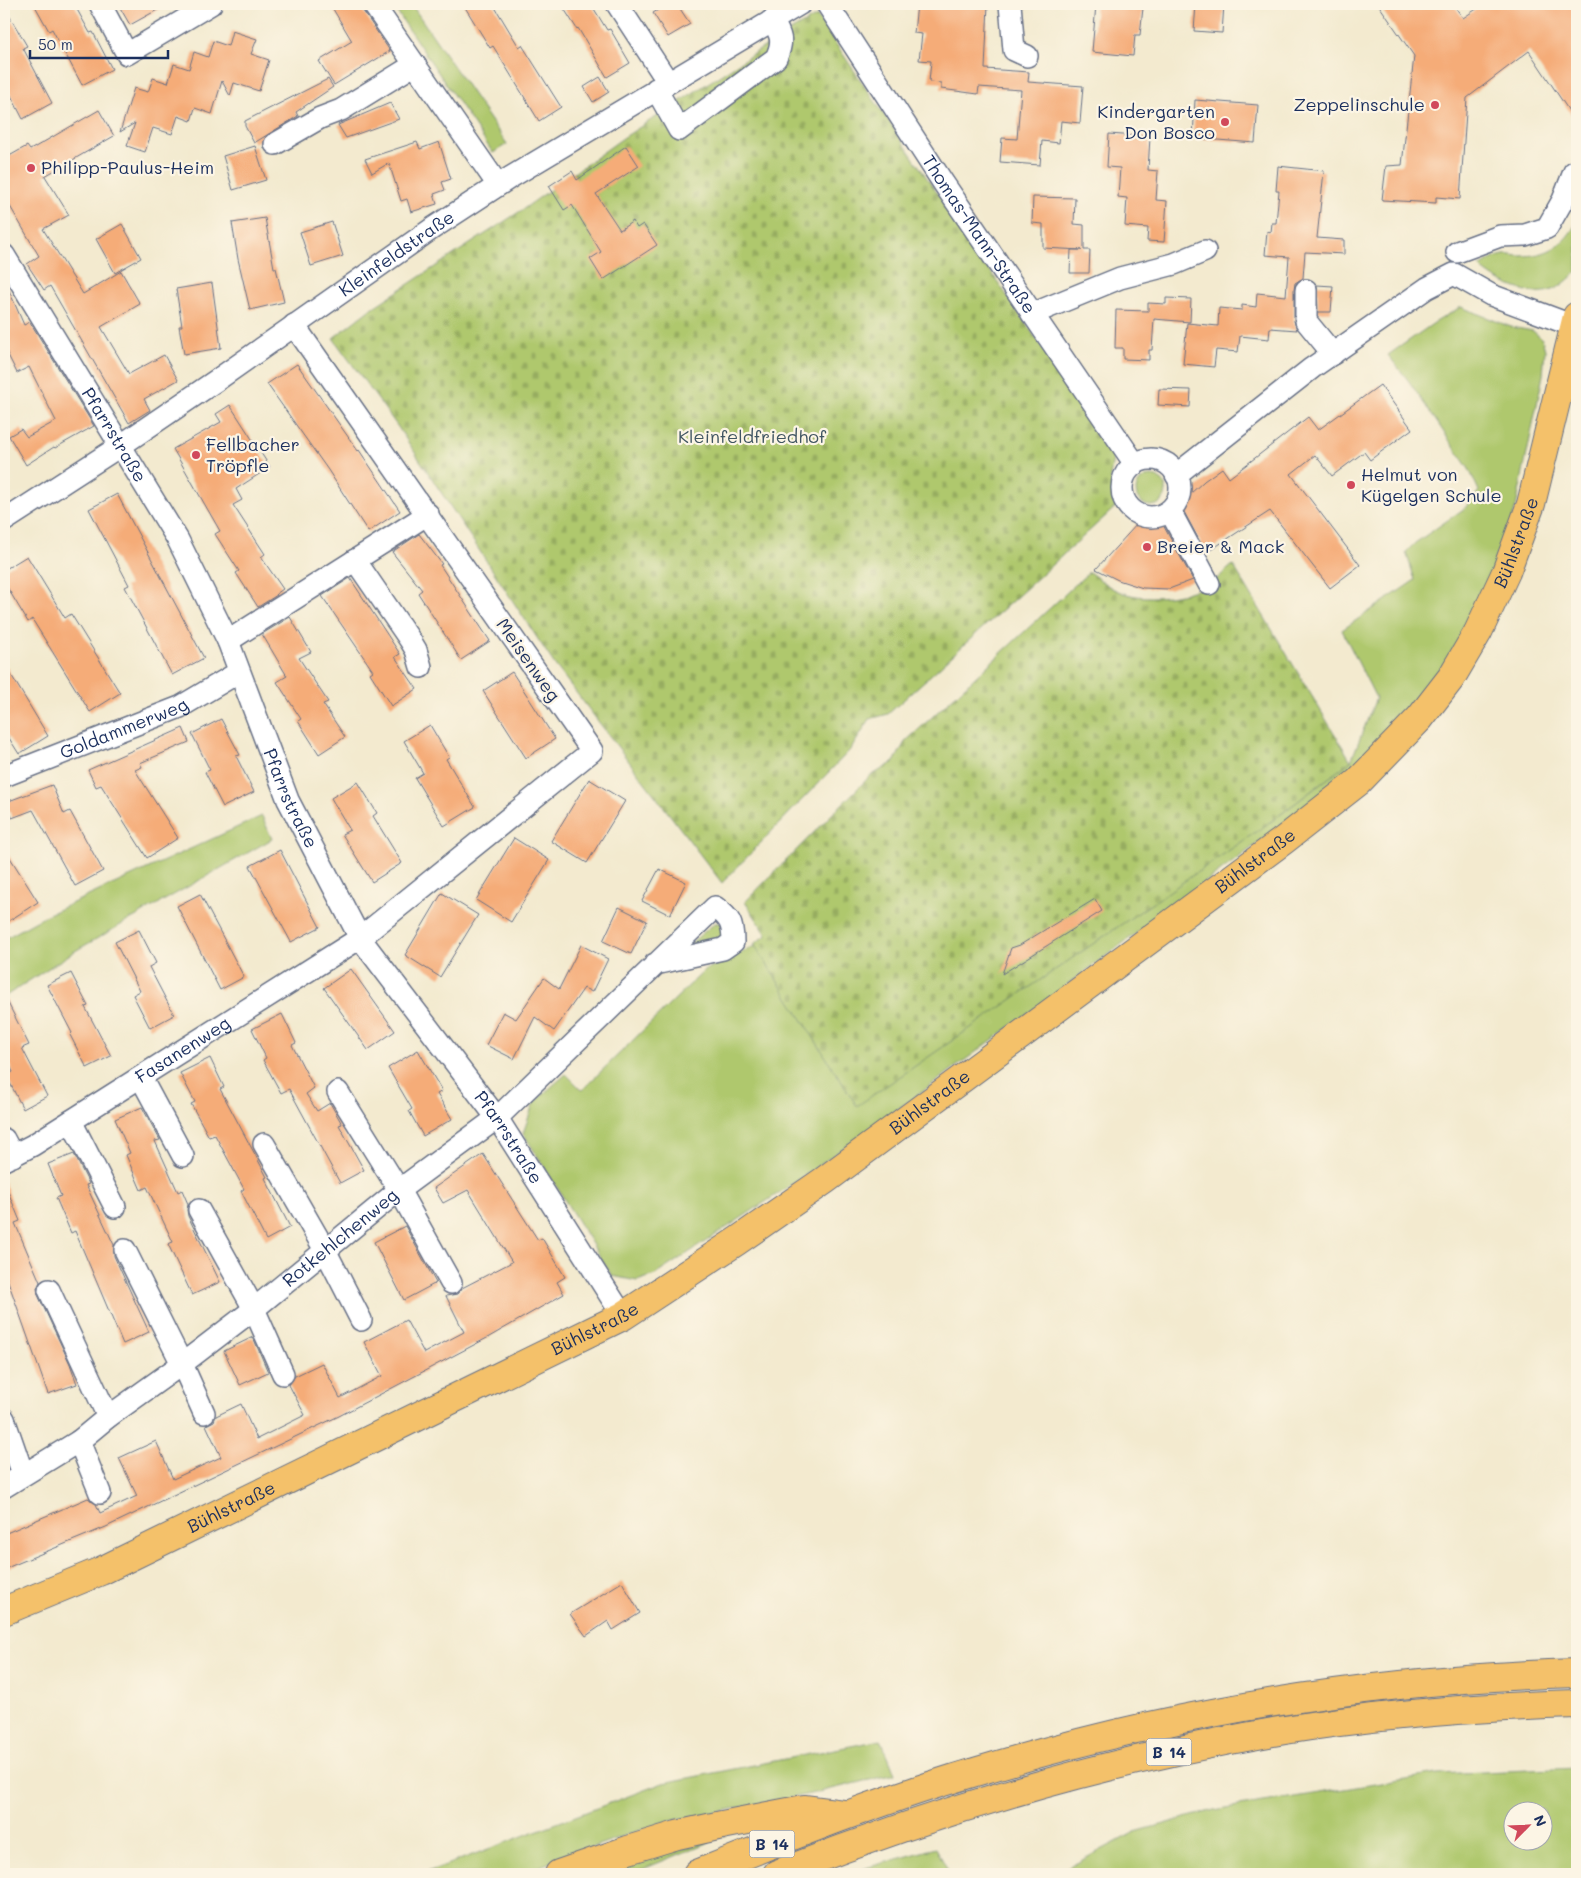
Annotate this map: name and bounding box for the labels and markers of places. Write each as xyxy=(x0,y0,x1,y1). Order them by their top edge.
place label: Zeppelinschule xyxy=(1293,92,1425,116)
place label: Kindergarten Don Bosco xyxy=(1097,99,1215,144)
marker: Zeppelinschule xyxy=(1429,99,1441,111)
marker: Kindergarten Don Bosco xyxy=(1219,116,1231,128)
place label: Philipp-Paulus-Heim xyxy=(41,155,214,179)
marker: Philipp-Paulus-Heim xyxy=(25,162,37,174)
place label: Fellbacher Tröpfle xyxy=(206,432,300,477)
marker: Fellbacher Tröpfle xyxy=(190,449,202,461)
place label: Helmut von Kügelgen Schule xyxy=(1361,462,1502,507)
marker: Helmut von Kügelgen Schule xyxy=(1345,479,1357,491)
place label: Breier & Mack xyxy=(1157,534,1284,558)
marker: Breier & Mack xyxy=(1141,541,1153,553)

